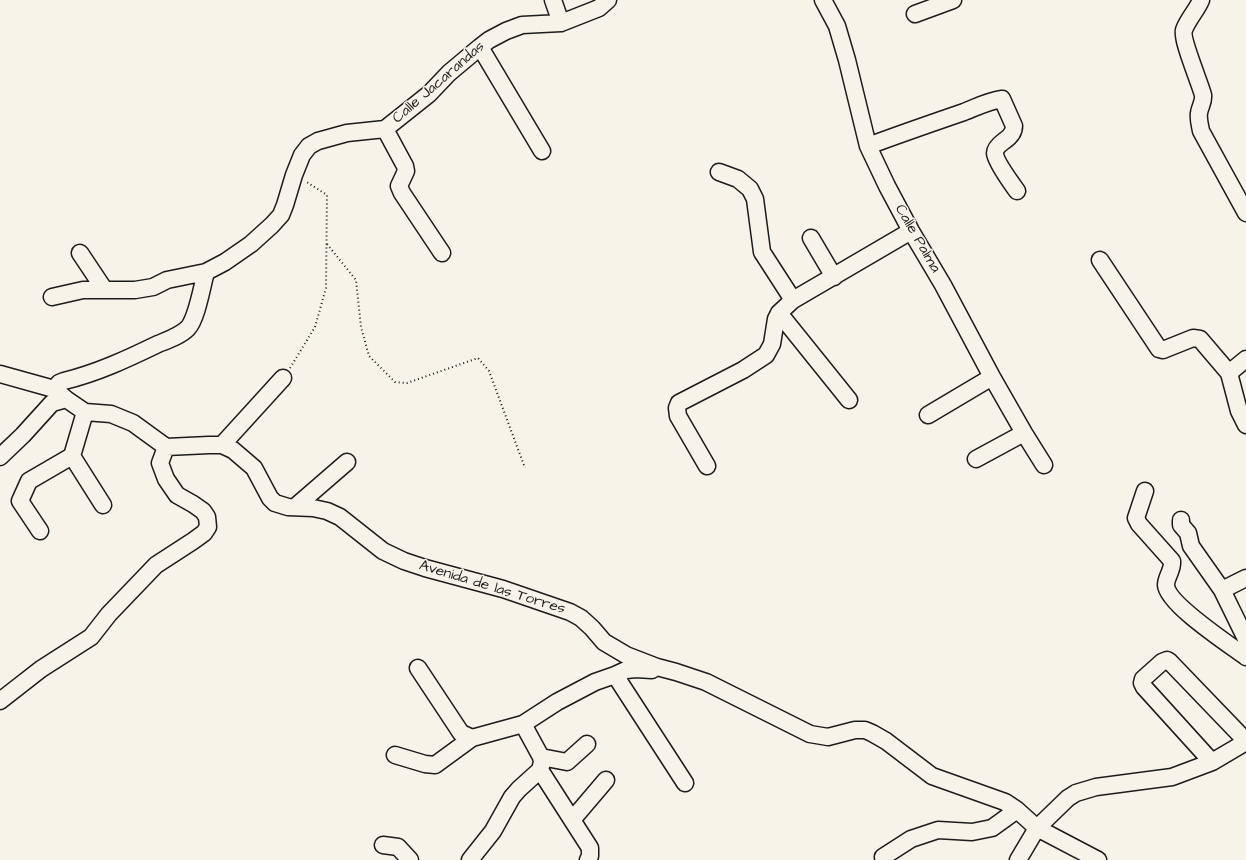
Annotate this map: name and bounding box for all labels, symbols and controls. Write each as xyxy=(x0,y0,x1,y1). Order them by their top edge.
street label: Calle Jacarandas xyxy=(389,38,489,128)
street label: Calle Palma xyxy=(890,202,944,276)
street label: Avenida de las Torres xyxy=(417,557,567,619)

